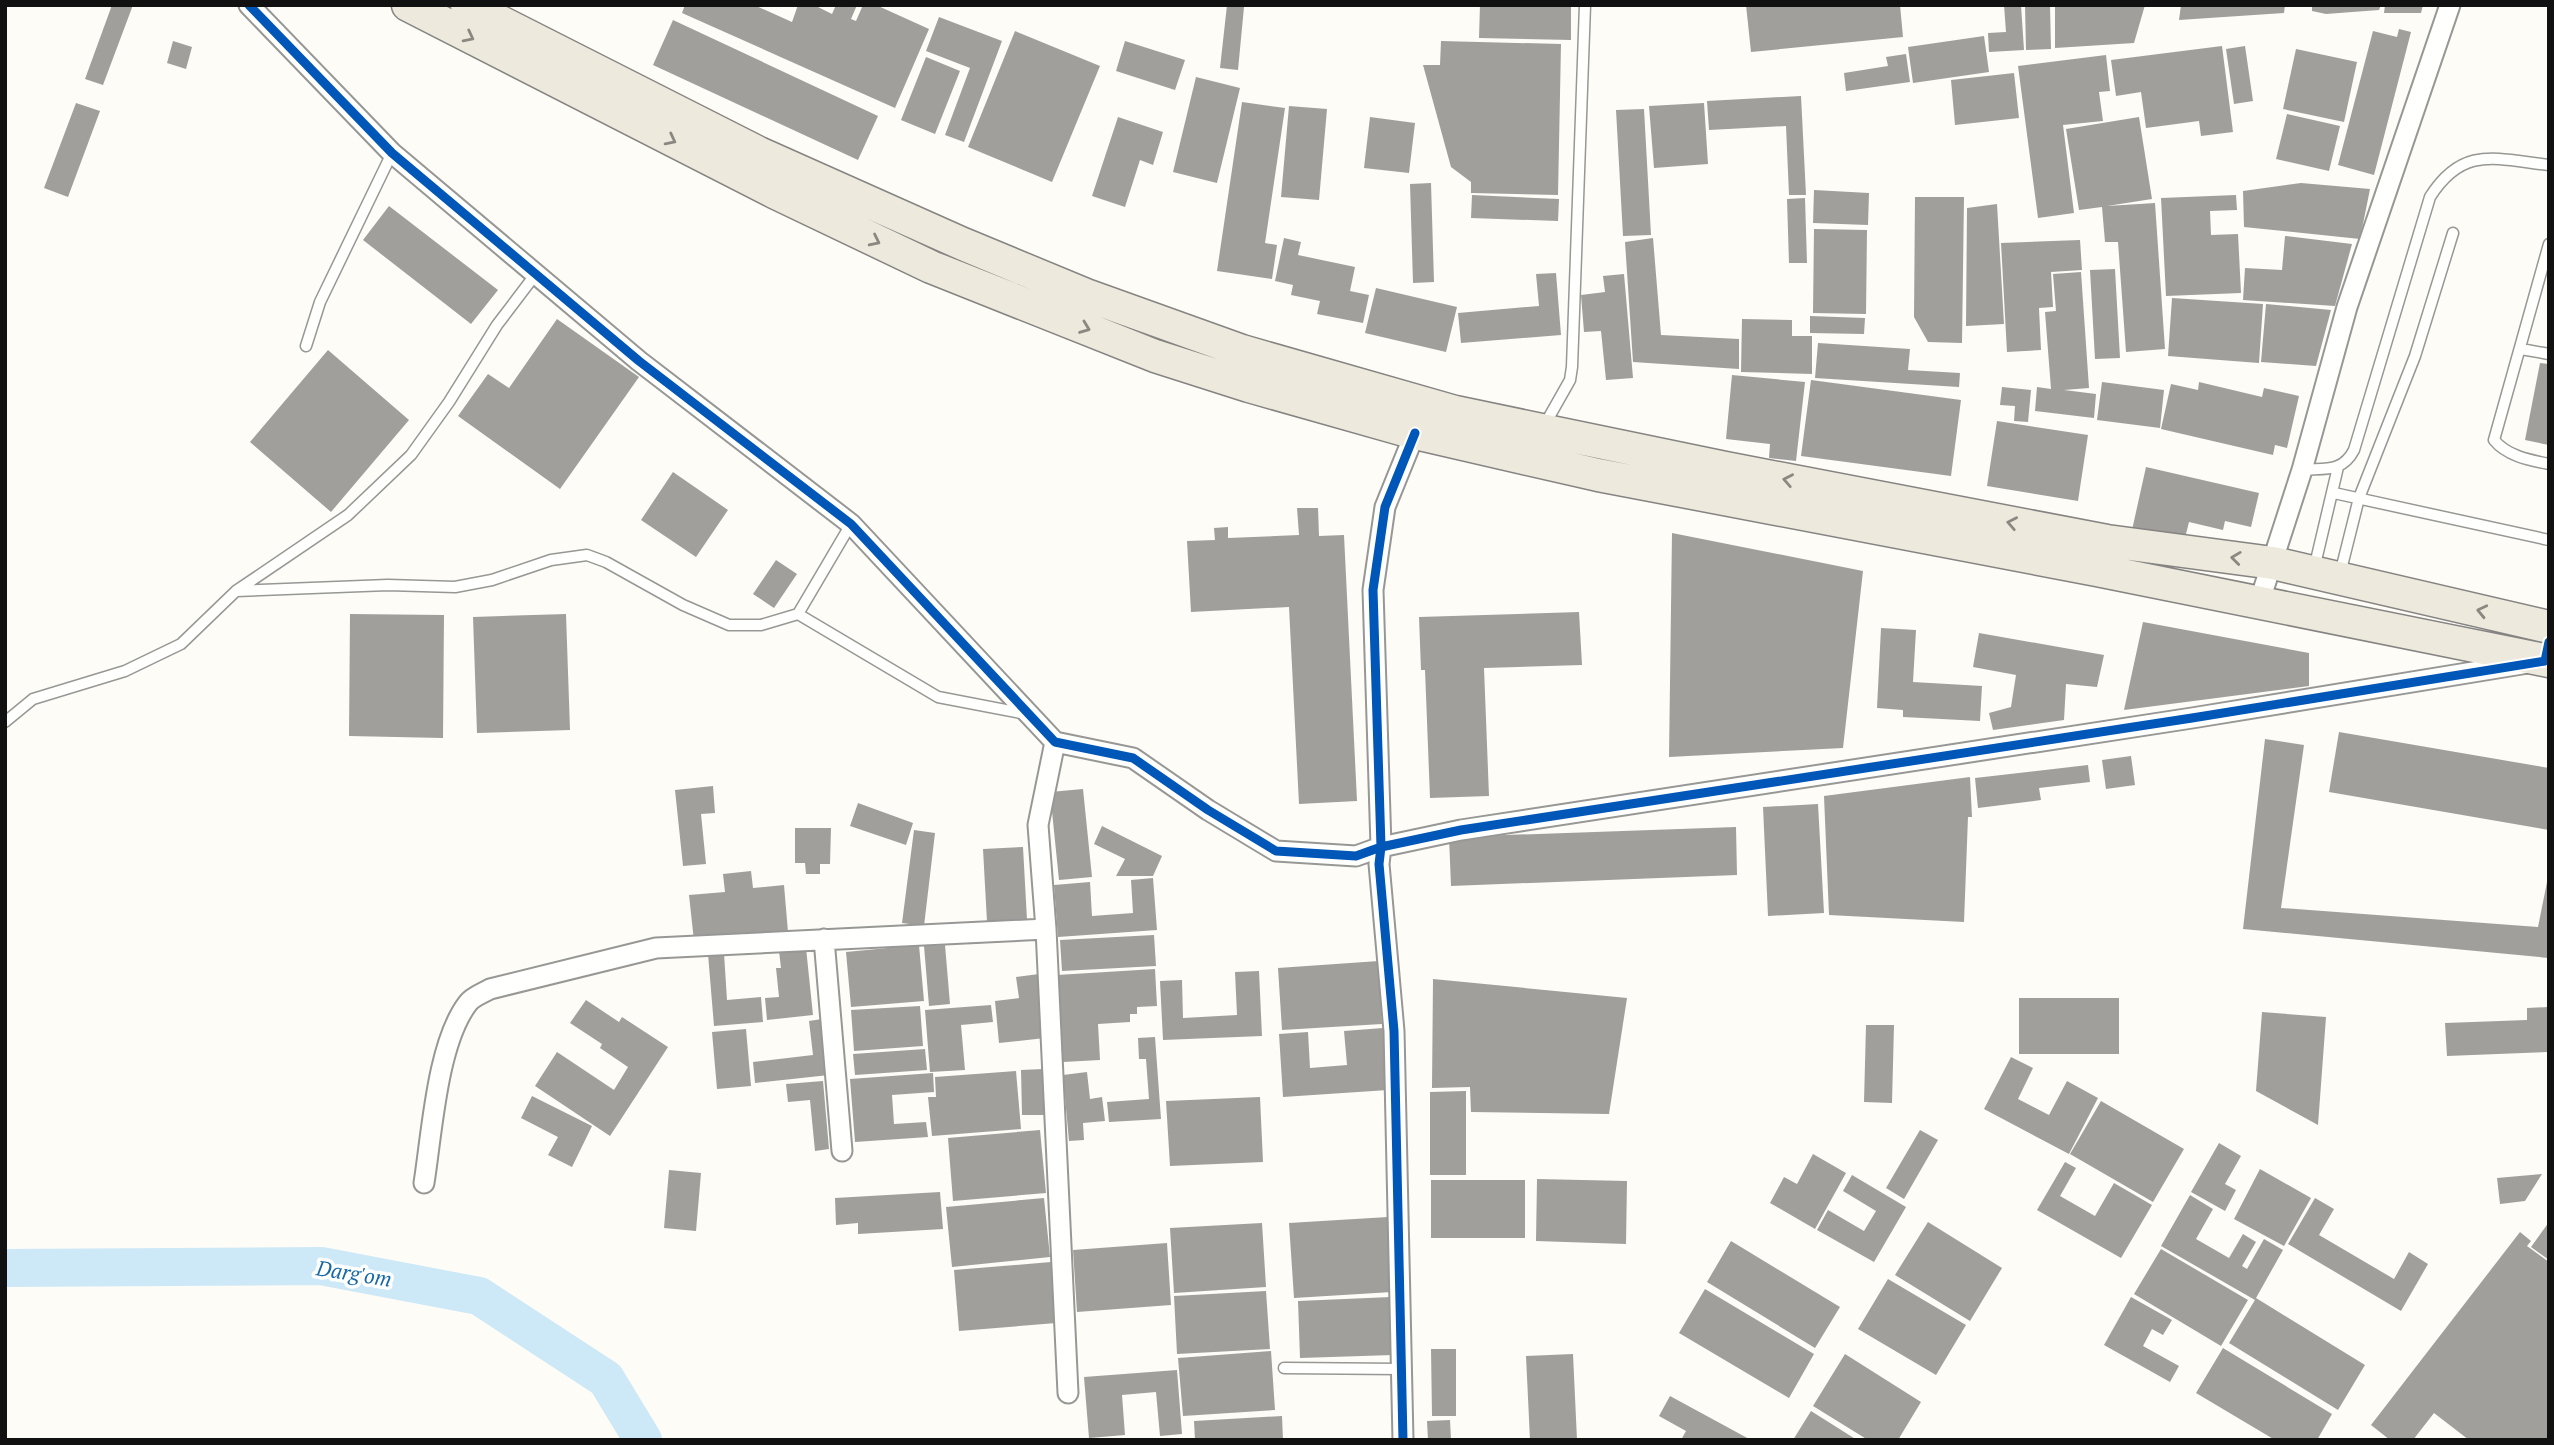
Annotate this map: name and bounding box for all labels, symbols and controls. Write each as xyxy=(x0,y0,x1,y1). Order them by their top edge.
one-way arrow xyxy=(462,28,474,42)
one-way arrow xyxy=(664,132,677,145)
one-way arrow xyxy=(868,232,880,246)
one-way arrow xyxy=(1079,320,1091,334)
one-way arrow xyxy=(1782,473,1794,488)
one-way arrow xyxy=(2006,516,2018,531)
one-way arrow xyxy=(2230,550,2242,565)
one-way arrow xyxy=(2476,605,2488,620)
water label: Darg'om xyxy=(313,1253,394,1293)

